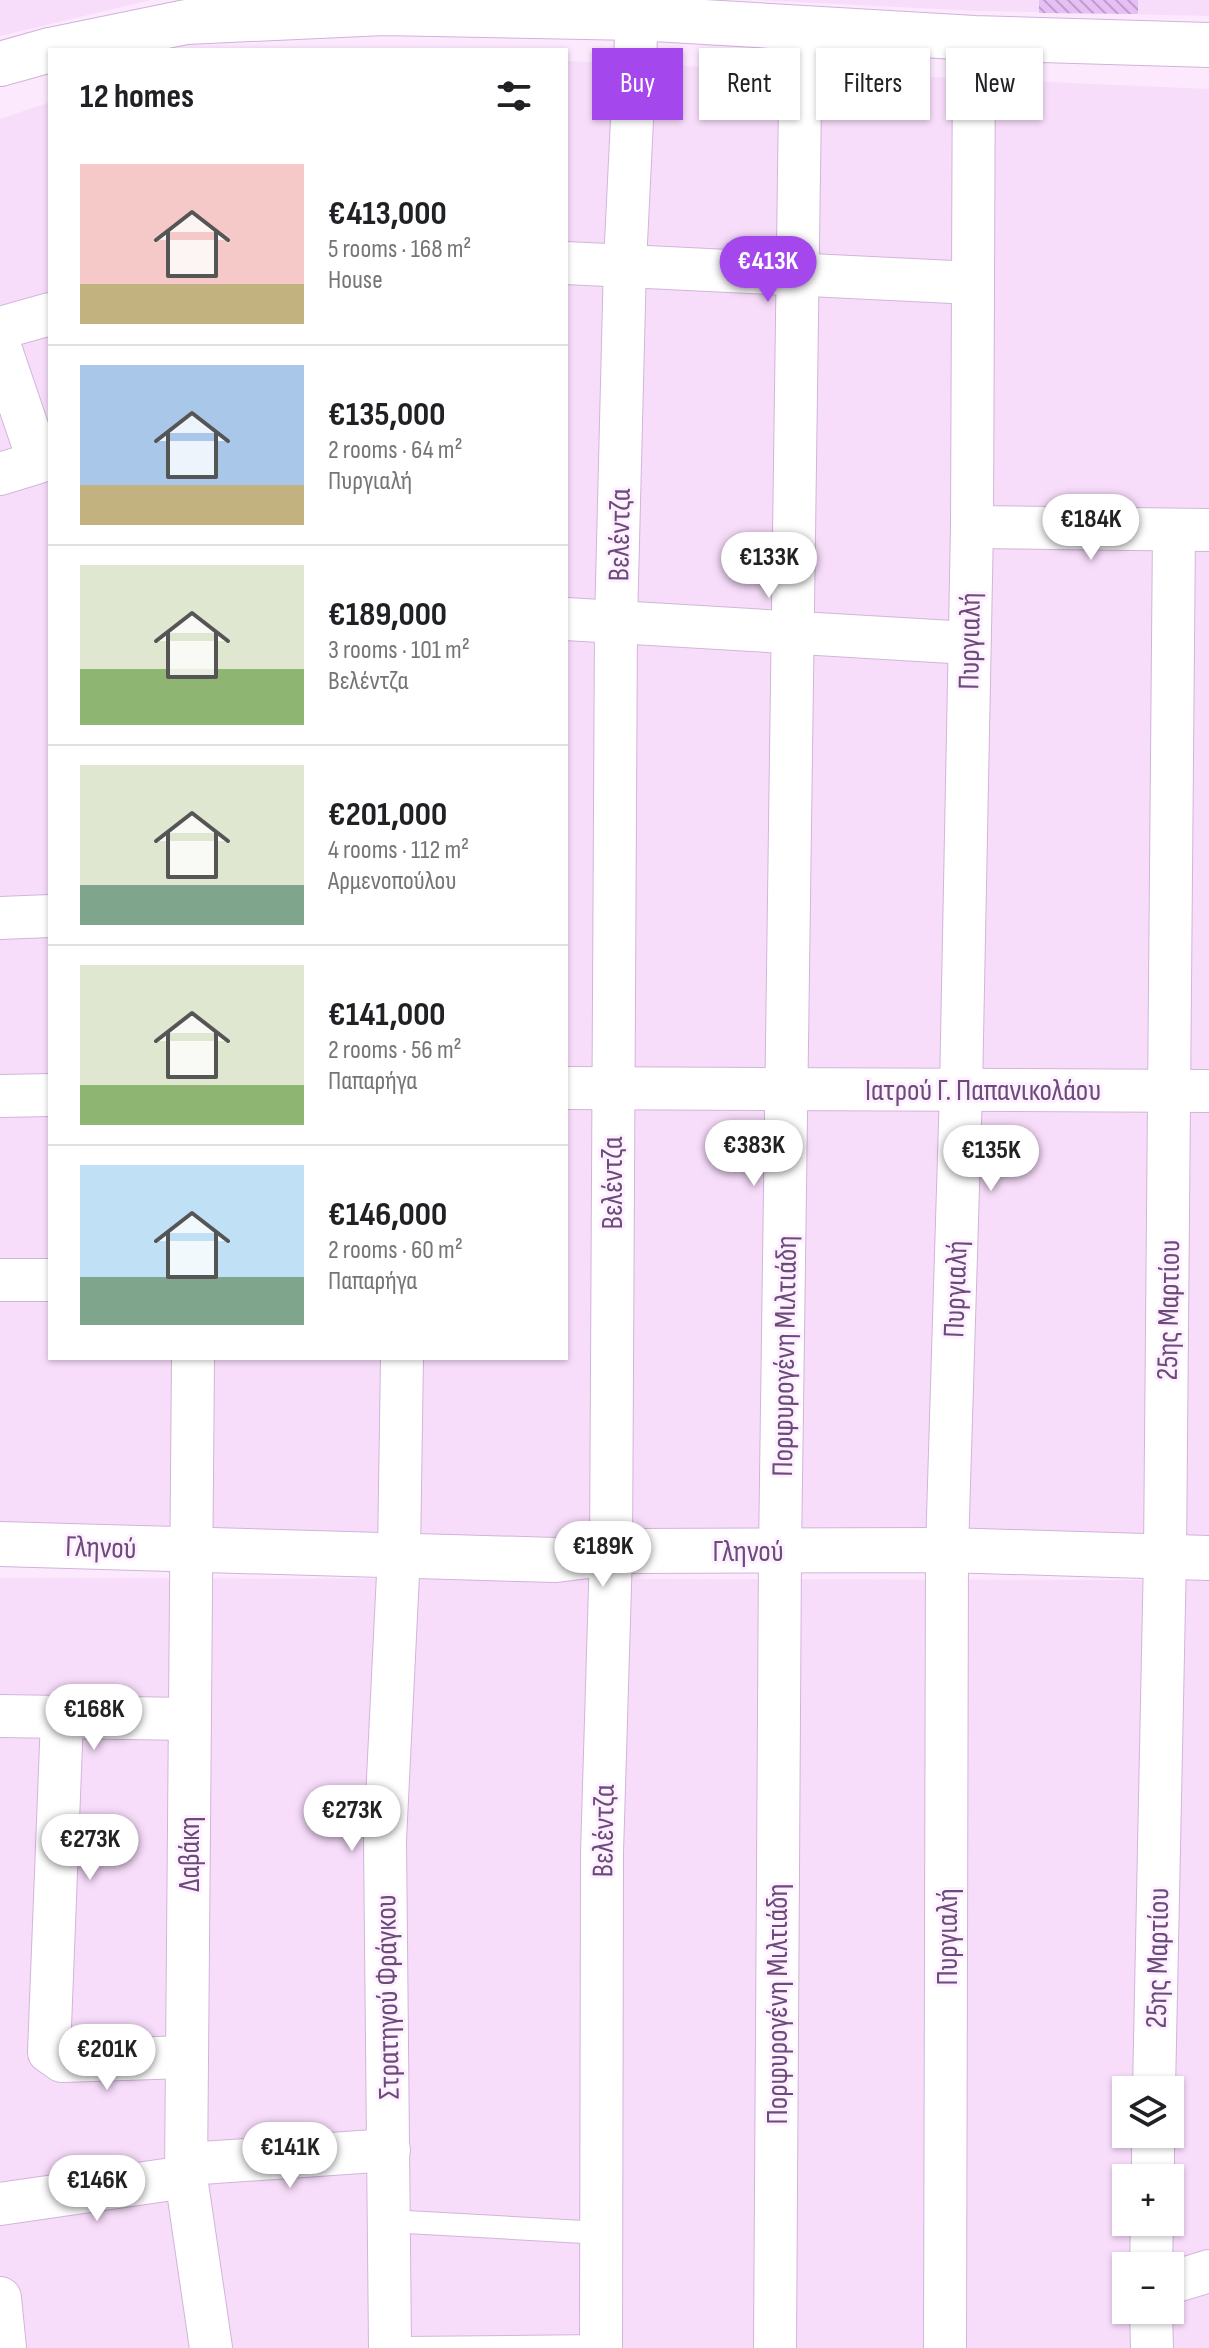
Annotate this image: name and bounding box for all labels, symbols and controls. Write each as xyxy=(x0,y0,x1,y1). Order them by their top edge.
chip: Buy xyxy=(592,48,683,120)
chip: Rent xyxy=(699,48,800,120)
chip: Filters xyxy=(816,48,930,120)
chip: New xyxy=(946,48,1043,120)
icon: filters xyxy=(492,74,536,118)
text: 12 homes xyxy=(80,76,194,117)
text: €413,000 xyxy=(328,193,447,234)
icon: home xyxy=(144,196,240,292)
text: 5 rooms · 168 m² xyxy=(328,234,471,265)
pin: €413K xyxy=(712,236,824,304)
text: €413K xyxy=(738,246,798,277)
text: House xyxy=(328,265,383,296)
text: €135,000 xyxy=(328,394,445,435)
icon: home xyxy=(144,397,240,493)
text: 2 rooms · 64 m² xyxy=(328,435,463,466)
text: Πυργιαλή xyxy=(328,466,412,497)
street label: Βελέντζα xyxy=(601,488,639,582)
pin: €184K xyxy=(1035,494,1147,562)
text: €184K xyxy=(1060,504,1122,535)
pin: €133K xyxy=(713,532,825,600)
text: €133K xyxy=(739,542,799,573)
street label: Πυργιαλή xyxy=(951,592,989,690)
text: €189,000 xyxy=(328,594,447,635)
icon: home xyxy=(144,597,240,693)
text: 3 rooms · 101 m² xyxy=(328,635,470,666)
text: Βελέντζα xyxy=(328,666,408,697)
text: €201,000 xyxy=(328,794,447,835)
icon: home xyxy=(144,797,240,893)
text: 4 rooms · 112 m² xyxy=(328,835,469,866)
text: Αρμενοπούλου xyxy=(328,866,456,897)
text: €141,000 xyxy=(328,994,446,1035)
icon: home xyxy=(144,997,240,1093)
text: 2 rooms · 56 m² xyxy=(328,1035,462,1066)
text: Παπαρήγα xyxy=(328,1066,417,1097)
street label: Ιατρού Γ. Παπανικολάου xyxy=(865,1073,1101,1109)
pin: €383K xyxy=(698,1120,810,1188)
pin: €135K xyxy=(935,1125,1047,1193)
text: €383K xyxy=(723,1130,785,1161)
text: €135K xyxy=(961,1135,1021,1166)
street label: Βελέντζα xyxy=(595,1136,631,1229)
text: €146,000 xyxy=(328,1194,447,1235)
icon: home xyxy=(144,1197,240,1293)
text: 2 rooms · 60 m² xyxy=(328,1235,463,1266)
street label: Πορφυρογένη Μιλτιάδη xyxy=(765,1235,805,1477)
street label: 25ης Μαρτίου xyxy=(1150,1239,1188,1381)
street label: Πυργιαλή xyxy=(936,1240,976,1338)
text: Παπαρήγα xyxy=(328,1266,417,1297)
pin: €189K xyxy=(547,1521,659,1589)
street label: Γληνού xyxy=(65,1529,137,1567)
text: €189K xyxy=(572,1531,634,1562)
street label: Γληνού xyxy=(712,1534,784,1570)
pin: €168K xyxy=(38,1684,150,1752)
text: €168K xyxy=(63,1694,125,1725)
street label: Βελέντζα xyxy=(585,1784,623,1878)
pin: €273K xyxy=(296,1785,408,1853)
text: €273K xyxy=(322,1795,382,1826)
pin: €273K xyxy=(34,1814,146,1882)
street label: Δαβάκη xyxy=(172,1816,208,1892)
text: €273K xyxy=(60,1824,120,1855)
street label: Πορφυρογένη Μιλτιάδη xyxy=(760,1884,796,2125)
street label: 25ης Μαρτίου xyxy=(1139,1887,1177,2029)
street label: Πυργιαλή xyxy=(930,1888,966,1986)
street label: Στρατηγού Φράγκου xyxy=(368,1894,408,2100)
pin: €201K xyxy=(51,2024,163,2092)
text: €201K xyxy=(77,2034,137,2065)
map controls xyxy=(1112,2076,1184,2324)
button: layers xyxy=(1112,2076,1184,2148)
pin: €141K xyxy=(234,2122,346,2190)
text: €141K xyxy=(260,2132,320,2163)
pin: €146K xyxy=(41,2155,153,2223)
button: + xyxy=(1112,2164,1184,2236)
text: €146K xyxy=(66,2165,128,2196)
button: − xyxy=(1112,2252,1184,2324)

